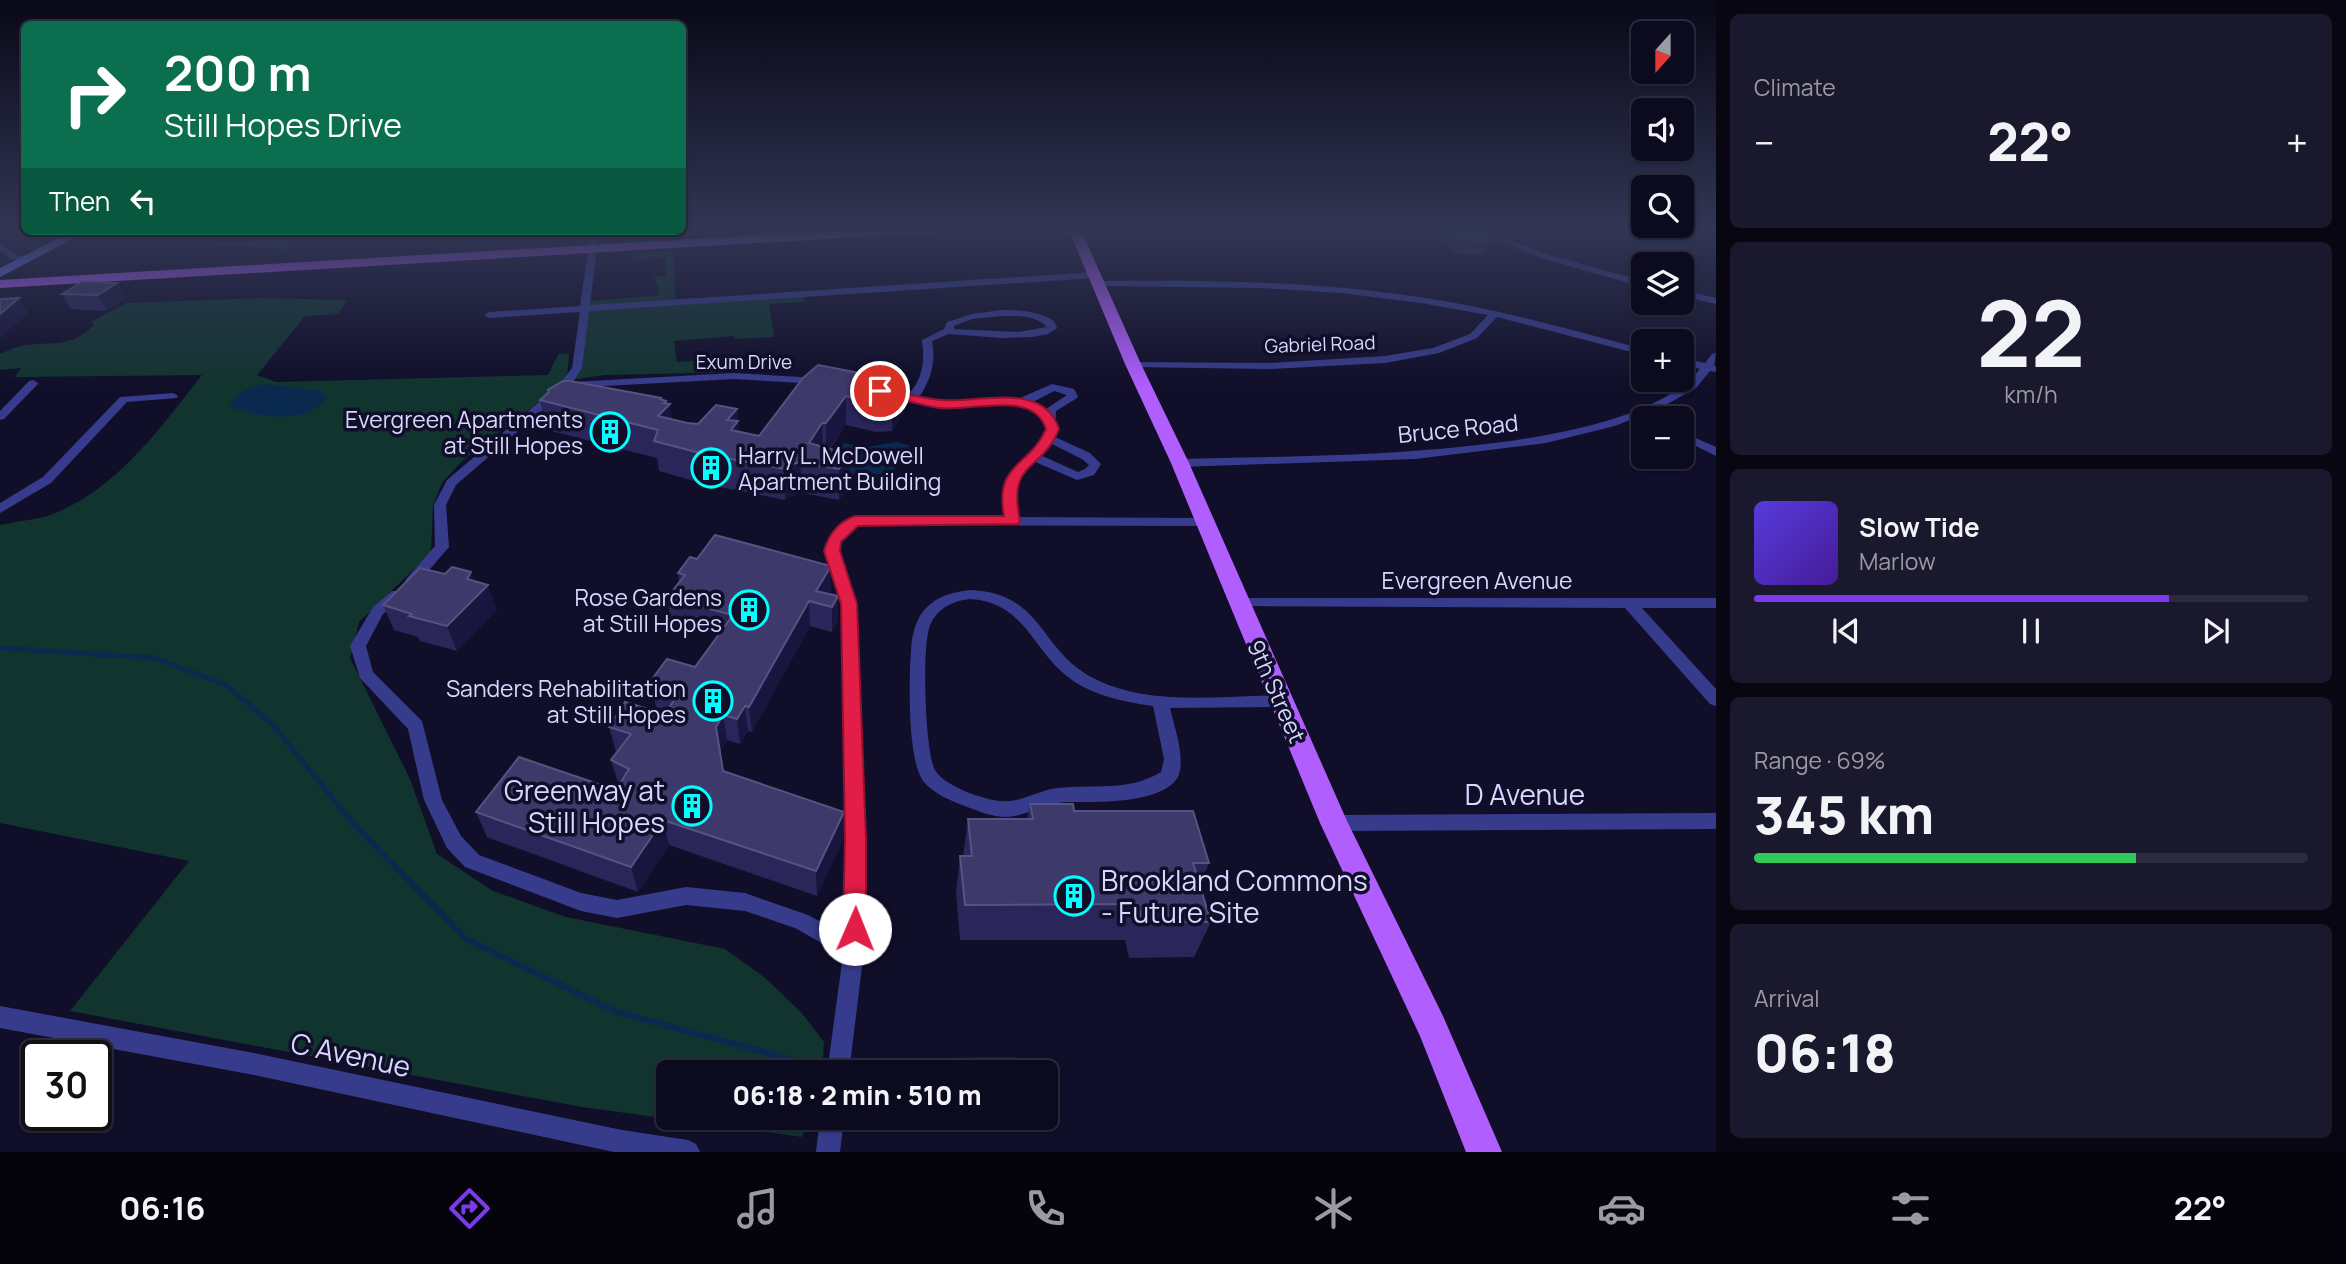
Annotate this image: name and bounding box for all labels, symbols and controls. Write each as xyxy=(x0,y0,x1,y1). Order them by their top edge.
north arrow xyxy=(1631,21,1694,84)
map controls xyxy=(1631,21,1694,469)
text: 200 m xyxy=(164,39,312,106)
icon: right xyxy=(49,49,140,140)
text: Climate xyxy=(1754,71,1836,103)
button: sound xyxy=(1631,98,1694,161)
text: Still Hopes Drive xyxy=(164,103,402,147)
text: 22° xyxy=(1987,106,2073,177)
text: − xyxy=(1754,116,1775,168)
text: + xyxy=(2286,116,2308,168)
button: search xyxy=(1631,175,1694,238)
icon: left xyxy=(124,182,162,220)
text: Then xyxy=(49,183,110,219)
button: layers xyxy=(1631,252,1694,315)
text: 22 xyxy=(1977,270,2085,394)
street label: Gabriel Road xyxy=(1264,329,1376,359)
button: + xyxy=(1631,329,1694,392)
street label: Exum Drive xyxy=(696,349,792,375)
pin xyxy=(850,361,910,421)
icon: arrive xyxy=(861,372,899,410)
text: km/h xyxy=(2004,378,2058,410)
place label: Evergreen Apartments at Still Hopes xyxy=(345,403,583,461)
street label: Bruce Road xyxy=(1396,406,1520,450)
button: − xyxy=(1631,406,1694,469)
building icon: Evergreen Apartments at Still Hopes xyxy=(589,411,631,453)
place label: Harry L. McDowell Apartment Building xyxy=(738,439,941,497)
building icon: Harry L. McDowell Apartment Building xyxy=(690,447,732,489)
text: Slow Tide xyxy=(1859,509,1980,545)
text: Marlow xyxy=(1859,545,1936,577)
street label: Evergreen Avenue xyxy=(1382,564,1572,596)
place label: Rose Gardens at Still Hopes xyxy=(574,581,722,639)
building icon: Rose Gardens at Still Hopes xyxy=(728,589,770,631)
icon: previous xyxy=(1827,612,1865,650)
icon: pause xyxy=(2012,612,2050,650)
icon: next xyxy=(2197,612,2235,650)
street label: 9th Street xyxy=(1240,635,1314,747)
place label: Sanders Rehabilitation at Still Hopes xyxy=(446,672,686,730)
building icon: Sanders Rehabilitation at Still Hopes xyxy=(692,680,734,722)
text: Range · 69% xyxy=(1754,744,1885,776)
place label: Greenway at Still Hopes xyxy=(504,771,665,841)
street label: D Avenue xyxy=(1465,775,1585,813)
text: 345 km xyxy=(1754,779,1934,850)
building icon: Greenway at Still Hopes xyxy=(671,785,713,827)
place label: Brookland Commons - Future Site xyxy=(1101,861,1368,931)
building icon: Brookland Commons - Future Site xyxy=(1053,875,1095,917)
position arrow xyxy=(818,892,892,966)
text: Arrival xyxy=(1754,982,1820,1014)
text: 06:18 xyxy=(1754,1017,1896,1088)
street label: C Avenue xyxy=(288,1023,414,1085)
speed limit sign: 30 xyxy=(21,1040,112,1131)
text: 06:18 · 2 min · 510 m xyxy=(733,1077,981,1113)
icon: directions xyxy=(445,1184,494,1233)
icon: music xyxy=(733,1184,782,1233)
icon: phone xyxy=(1021,1184,1070,1233)
icon: climate xyxy=(1309,1184,1358,1233)
icon: car xyxy=(1597,1184,1646,1233)
icon: filters xyxy=(1886,1184,1935,1233)
text: 06:16 xyxy=(120,1186,205,1230)
text: 22° xyxy=(2174,1186,2226,1230)

